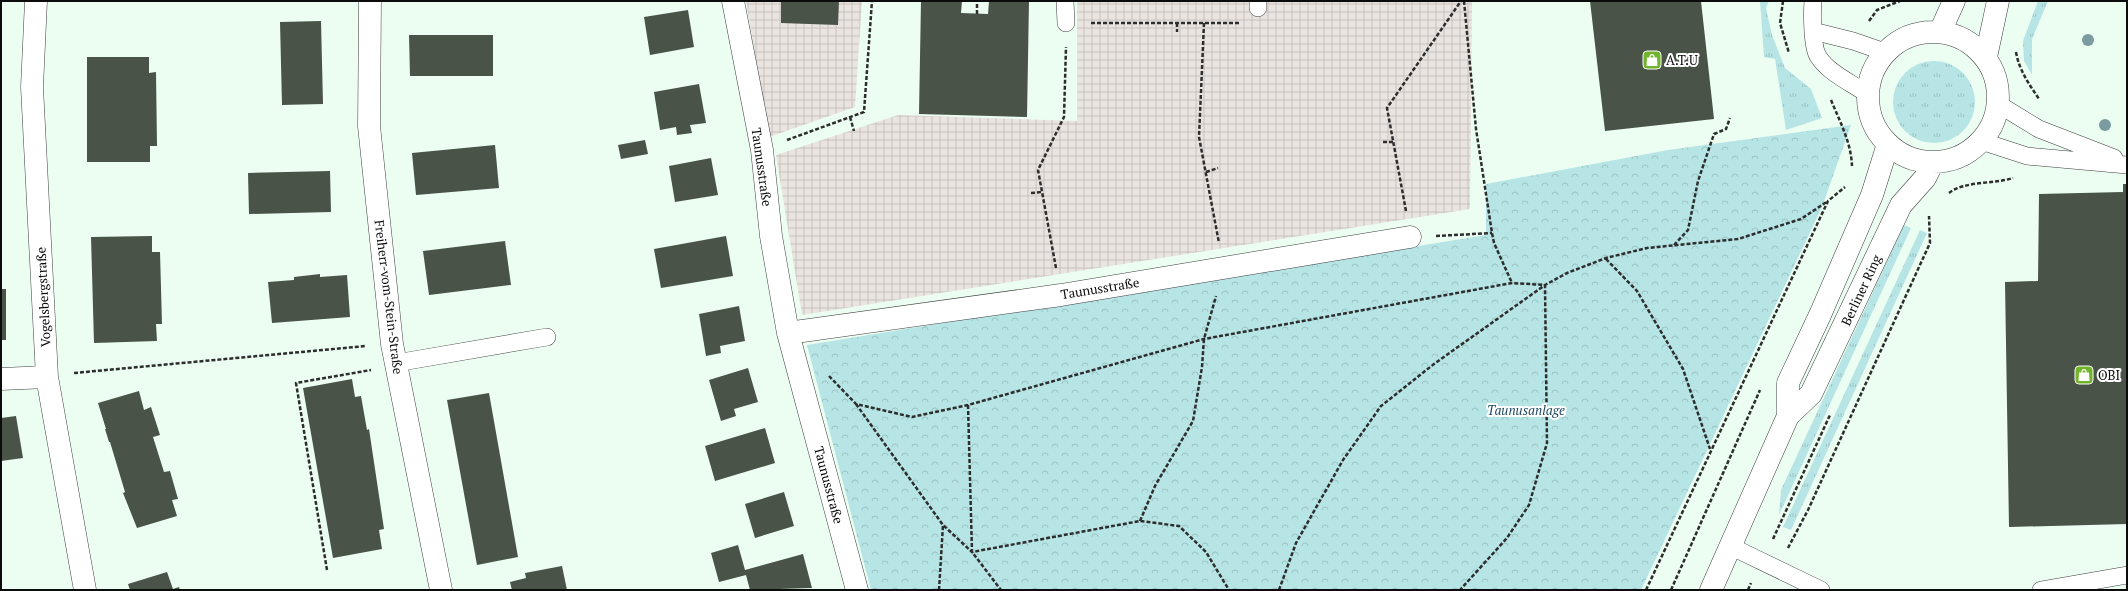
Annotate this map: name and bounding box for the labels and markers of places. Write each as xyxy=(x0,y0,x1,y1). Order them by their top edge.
shop icon: A.T.U xyxy=(1641,49,1663,71)
place label: A.T.U xyxy=(1666,51,1698,69)
shop icon: OBI xyxy=(2073,364,2095,386)
place label: OBI xyxy=(2098,366,2120,384)

